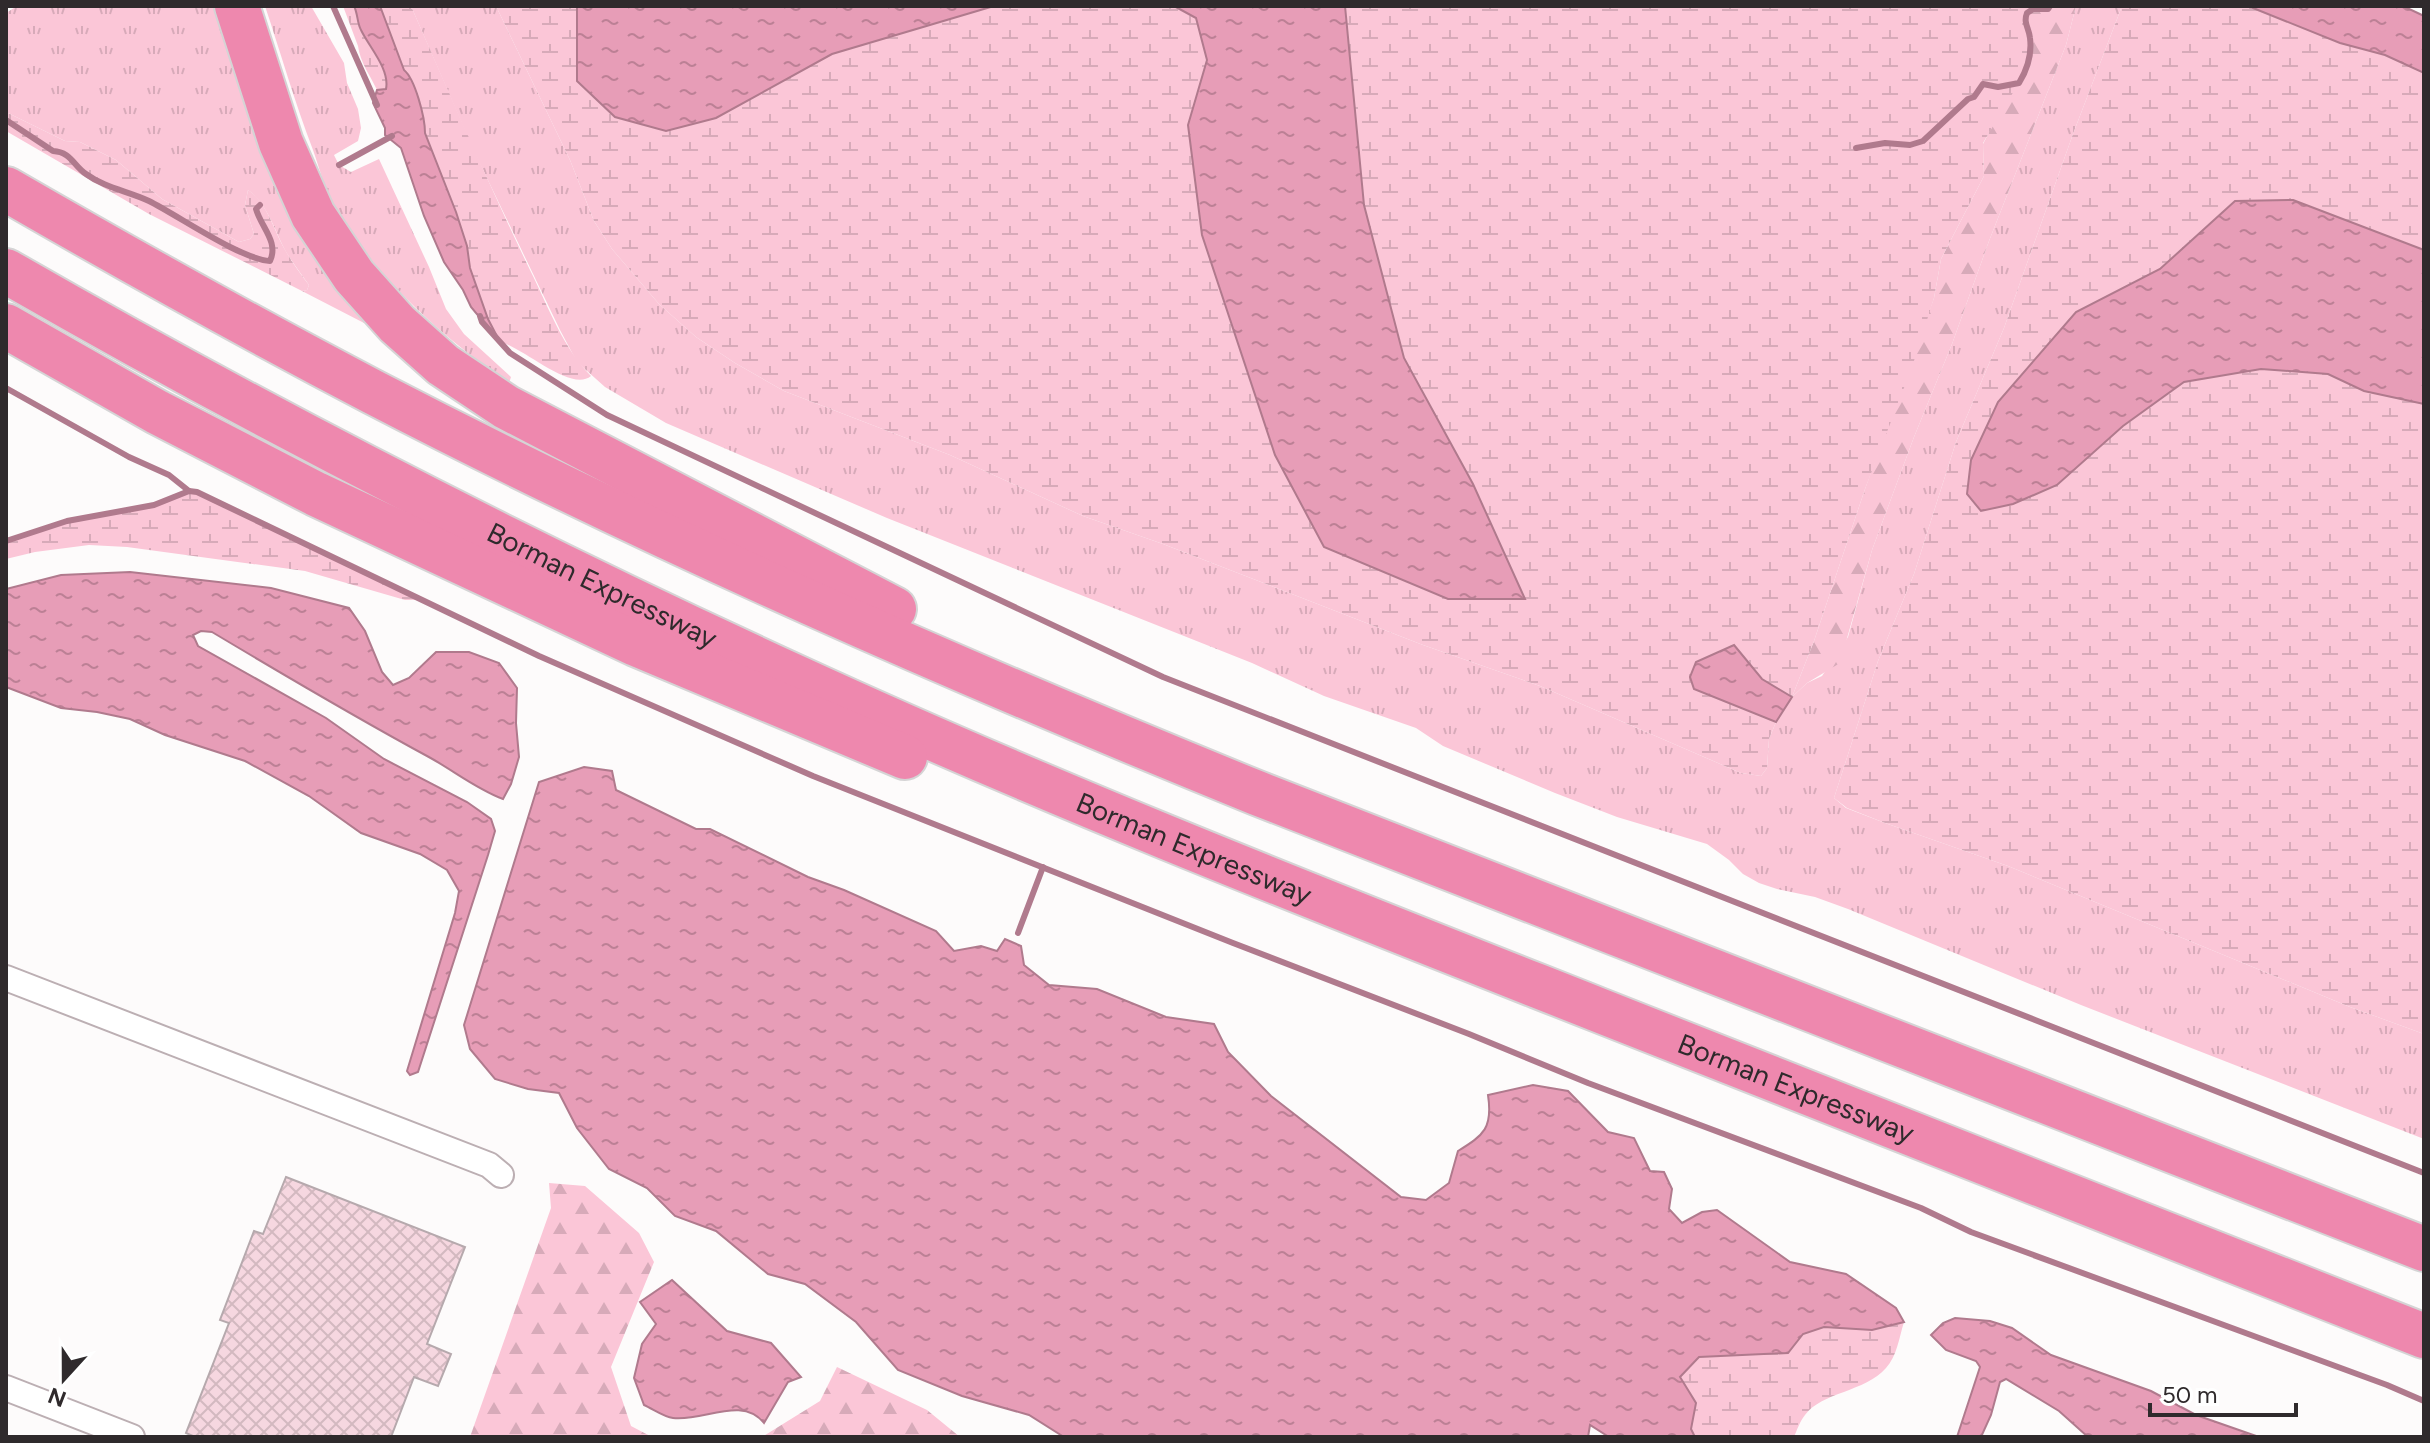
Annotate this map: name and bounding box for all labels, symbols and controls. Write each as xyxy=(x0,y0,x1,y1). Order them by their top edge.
street label: Borman Expressway xyxy=(482,515,723,655)
street label: Borman Expressway xyxy=(1071,785,1317,912)
street label: Borman Expressway xyxy=(1673,1026,1919,1150)
north arrow xyxy=(24,1339,104,1419)
scale bar xyxy=(2150,1367,2296,1417)
text: 50 m xyxy=(2162,1380,2218,1409)
text: N xyxy=(44,1382,70,1413)

